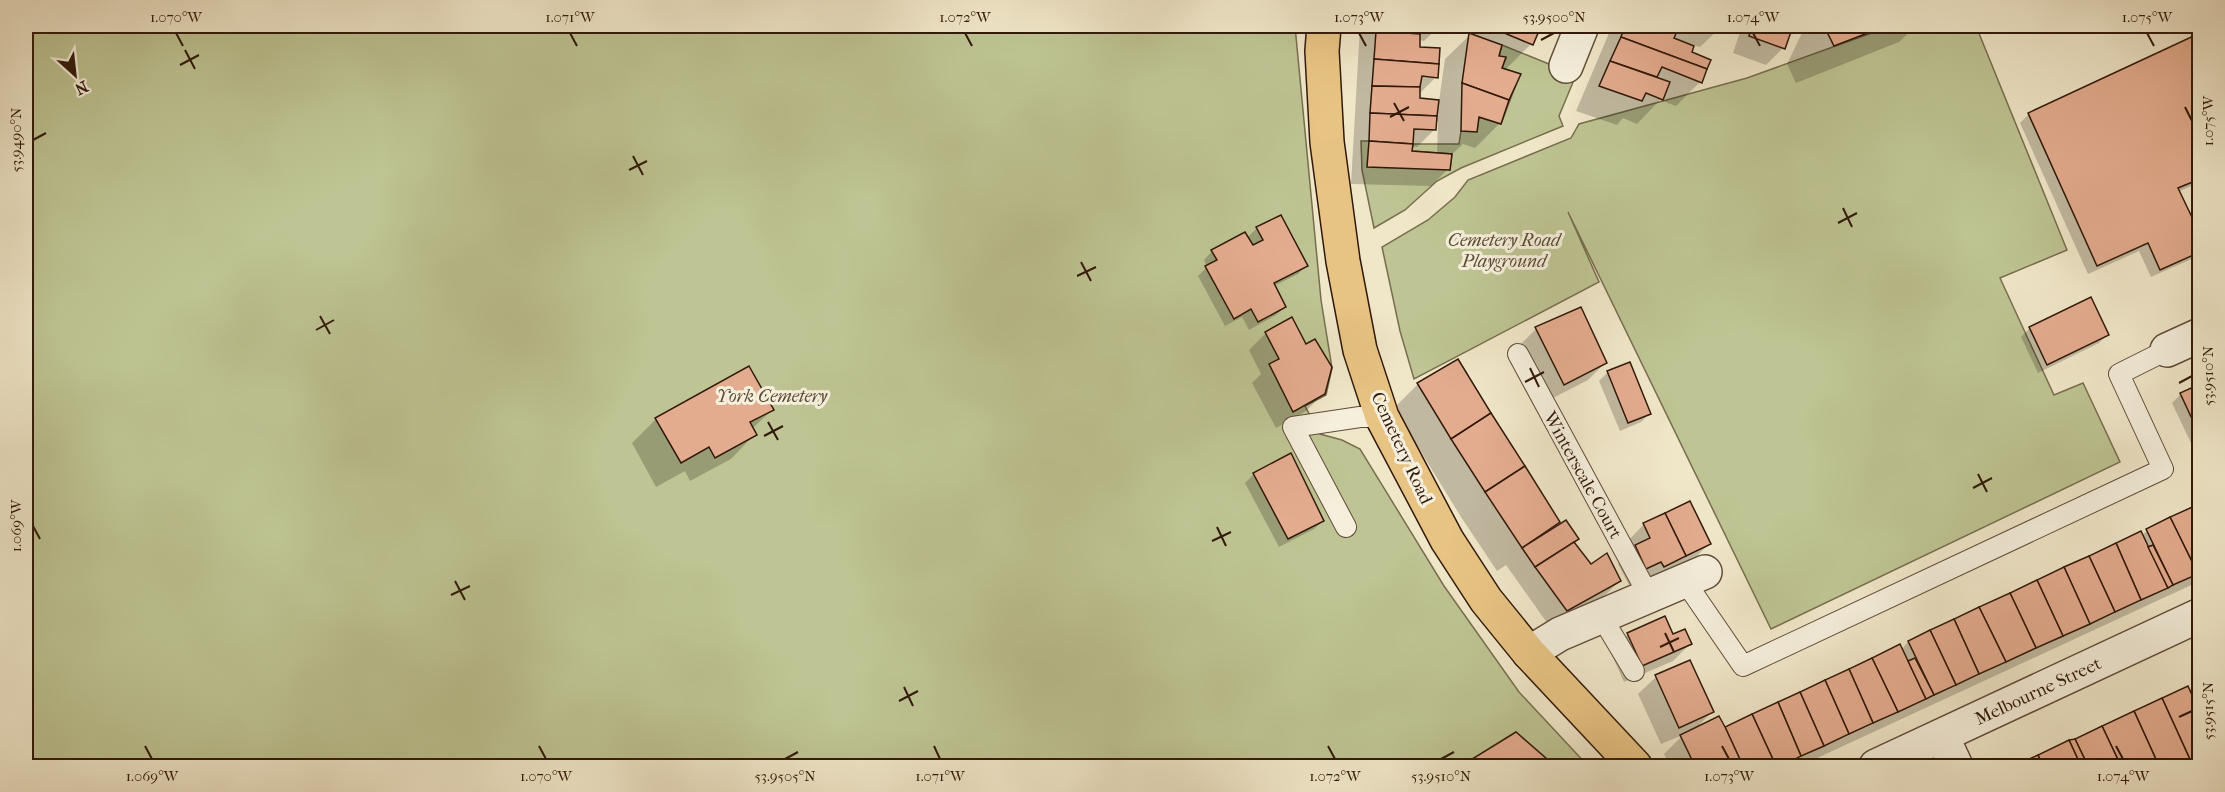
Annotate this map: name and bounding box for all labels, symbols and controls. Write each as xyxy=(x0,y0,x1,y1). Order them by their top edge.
text: 1.070°W xyxy=(150,8,203,26)
text: 1.071°W xyxy=(545,8,596,26)
text: 1.072°W xyxy=(939,8,992,26)
text: 1.073°W xyxy=(1334,8,1385,26)
text: 53.9500°N xyxy=(1522,8,1586,26)
text: 1.074°W xyxy=(1727,8,1780,26)
text: 1.075°W xyxy=(2122,8,2173,26)
north arrow xyxy=(45,45,105,105)
text: N xyxy=(71,77,91,100)
text: 1.075°W xyxy=(2199,95,2217,146)
text: 53.9490°N xyxy=(7,107,25,172)
park label: Cemetery Road Playground xyxy=(1448,230,1563,272)
text: 53.9510°N xyxy=(2199,345,2217,406)
park label: York Cemetery xyxy=(717,386,828,407)
street label: Cemetery Road xyxy=(1366,389,1437,508)
street label: Winterscale Court xyxy=(1538,407,1626,543)
text: 1.069°W xyxy=(7,498,25,552)
street label: Melbourne Street xyxy=(1972,653,2105,730)
text: 53.9515°N xyxy=(2199,681,2217,740)
text: 1.069°W xyxy=(126,767,180,785)
text: 1.070°W xyxy=(520,767,573,785)
text: 53.9505°N xyxy=(754,767,816,785)
text: 1.071°W xyxy=(915,767,966,785)
text: 1.072°W xyxy=(1309,767,1362,785)
text: 53.9510°N xyxy=(1411,767,1472,785)
text: 1.073°W xyxy=(1704,767,1755,785)
text: 1.074°W xyxy=(2097,767,2150,785)

